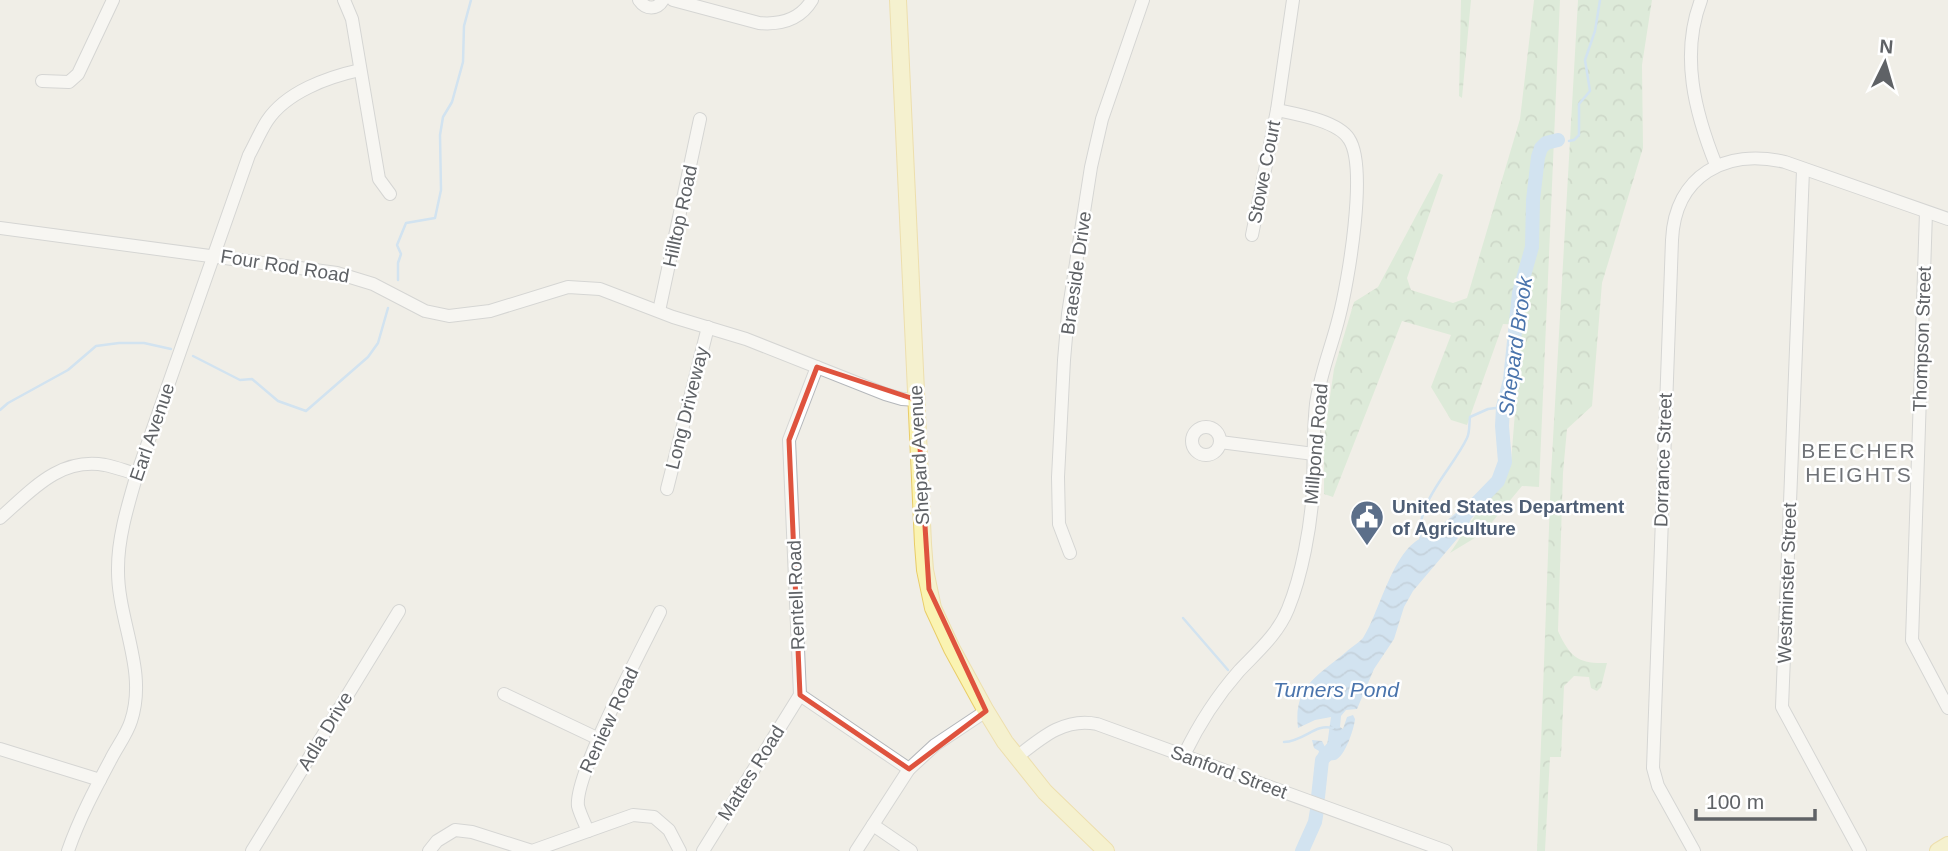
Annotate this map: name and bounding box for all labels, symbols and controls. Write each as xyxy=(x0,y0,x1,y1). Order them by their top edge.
north arrow xyxy=(1850,28,1920,98)
text: N xyxy=(1879,36,1894,58)
street label: Stowe Court xyxy=(1244,118,1284,225)
street label: Hilltop Road xyxy=(659,163,701,269)
street label: Braeside Drive xyxy=(1057,210,1095,336)
street label: Four Rod Road xyxy=(219,245,351,287)
street label: Thompson Street xyxy=(1909,265,1935,412)
water label: Shepard Brook xyxy=(1494,274,1536,417)
street label: Long Driveway xyxy=(662,344,713,472)
street label: Earl Avenue xyxy=(125,380,179,484)
street label: Millpond Road xyxy=(1300,383,1332,505)
street label: Shepard Avenue xyxy=(905,384,933,526)
street label: Dorrance Street xyxy=(1650,392,1676,527)
district label: BEECHER HEIGHTS xyxy=(1801,439,1917,486)
place label: United States Department of Agriculture xyxy=(1392,496,1625,539)
public building icon: United States Department of Agriculture xyxy=(1348,498,1386,547)
street label: Westminster Street xyxy=(1774,501,1800,664)
street label: Rentell Road xyxy=(784,540,808,650)
street label: Reniew Road xyxy=(575,664,643,776)
water label: Turners Pond xyxy=(1273,678,1400,701)
street label: Adla Drive xyxy=(293,688,357,774)
street label: Mattes Road xyxy=(714,722,788,824)
street label: Sanford Street xyxy=(1168,741,1291,803)
scale bar xyxy=(1696,778,1815,822)
text: 100 m xyxy=(1706,790,1764,813)

